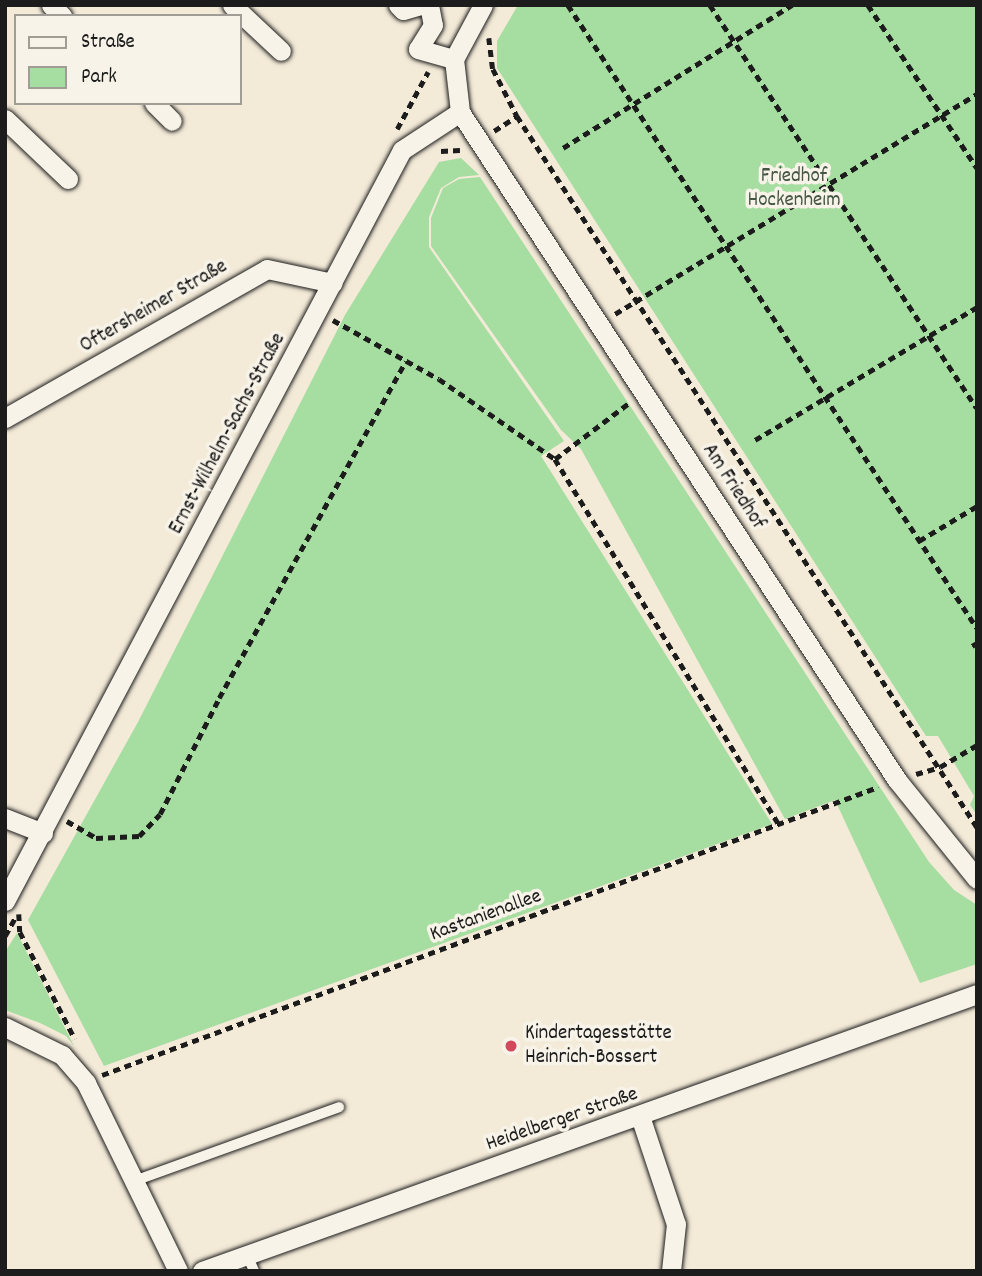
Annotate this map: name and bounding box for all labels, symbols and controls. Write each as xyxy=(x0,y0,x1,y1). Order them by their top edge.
legend xyxy=(14,14,242,105)
text: Straße xyxy=(81,28,135,58)
text: Park xyxy=(81,63,117,93)
park label: Friedhof Hockenheim xyxy=(747,164,841,214)
street label: Oftersheimer Straße xyxy=(76,255,232,359)
street label: Ernst-Wilhelm-Sachs-Straße xyxy=(164,329,292,539)
street label: Am Friedhof xyxy=(696,439,770,535)
street label: Kastanienallee xyxy=(427,884,545,948)
place label: Kindertagesstätte Heinrich-Bossert xyxy=(525,1021,672,1071)
marker: Kindertagesstätte Heinrich-Bossert xyxy=(503,1038,519,1054)
street label: Heidelberger Straße xyxy=(483,1082,641,1158)

